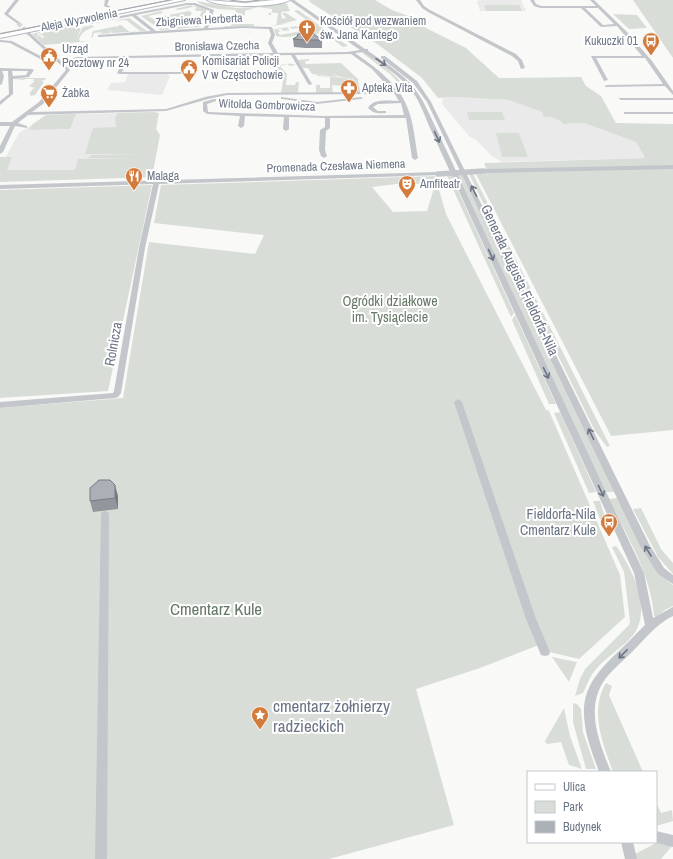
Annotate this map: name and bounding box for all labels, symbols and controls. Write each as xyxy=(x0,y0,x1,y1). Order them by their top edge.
street label: Aleja Wyzwolenia xyxy=(38,5,119,35)
street label: Zbigniewa Herberta xyxy=(155,10,243,30)
place label: Kościół pod wezwaniem św. Jana Kantego xyxy=(320,13,426,43)
church icon: Kościół pod wezwaniem św. Jana Kantego xyxy=(297,18,317,43)
bus stop icon: Kukuczki 01 xyxy=(641,31,661,56)
place label: Kukuczki 01 xyxy=(584,33,639,49)
street label: Bronisława Czecha xyxy=(174,37,260,55)
place label: Urząd Pocztowy nr 24 xyxy=(62,41,130,71)
public building icon: Urząd Pocztowy nr 24 xyxy=(39,46,59,71)
place label: Komisariat Policji V w Częstochowie xyxy=(202,53,283,83)
public building icon: Komisariat Policji V w Częstochowie xyxy=(179,58,199,83)
one-way arrow xyxy=(375,58,386,66)
pharmacy icon: Apteka Vita xyxy=(339,78,359,103)
place label: Apteka Vita xyxy=(361,80,413,96)
supermarket icon: Żabka xyxy=(39,83,59,108)
place label: Żabka xyxy=(62,85,90,101)
street label: Witolda Gombrowicza xyxy=(218,95,316,115)
one-way arrow xyxy=(434,130,441,142)
street label: Promenada Czesława Niemena xyxy=(266,156,406,176)
restaurant icon: Malaga xyxy=(124,166,144,191)
place label: Malaga xyxy=(147,168,180,184)
theatre icon: Amfiteatr xyxy=(397,174,417,199)
place label: Amfiteatr xyxy=(419,176,461,192)
one-way arrow xyxy=(469,185,477,197)
street label: Generała Augusta Fieldorfa-Nila xyxy=(477,202,563,359)
one-way arrow xyxy=(488,249,495,261)
park label: Ogródki działkowe im. Tysiąclecie xyxy=(342,292,438,326)
street label: Rolnicza xyxy=(100,320,126,368)
one-way arrow xyxy=(543,367,550,379)
one-way arrow xyxy=(587,428,594,440)
one-way arrow xyxy=(598,485,605,497)
place label: Fieldorfa-Nila Cmentarz Kule xyxy=(520,505,597,539)
bus stop icon: Fieldorfa-Nila Cmentarz Kule xyxy=(599,512,619,537)
one-way arrow xyxy=(644,546,652,557)
park label: Cmentarz Kule xyxy=(170,597,262,620)
one-way arrow xyxy=(618,649,628,659)
place label: cmentarz żołnierzy radzieckich xyxy=(273,694,390,737)
place icon: cmentarz żołnierzy radzieckich xyxy=(250,705,270,730)
legend xyxy=(527,771,657,843)
text: Ulica xyxy=(563,779,586,795)
text: Park xyxy=(563,799,583,815)
text: Budynek xyxy=(563,819,601,835)

